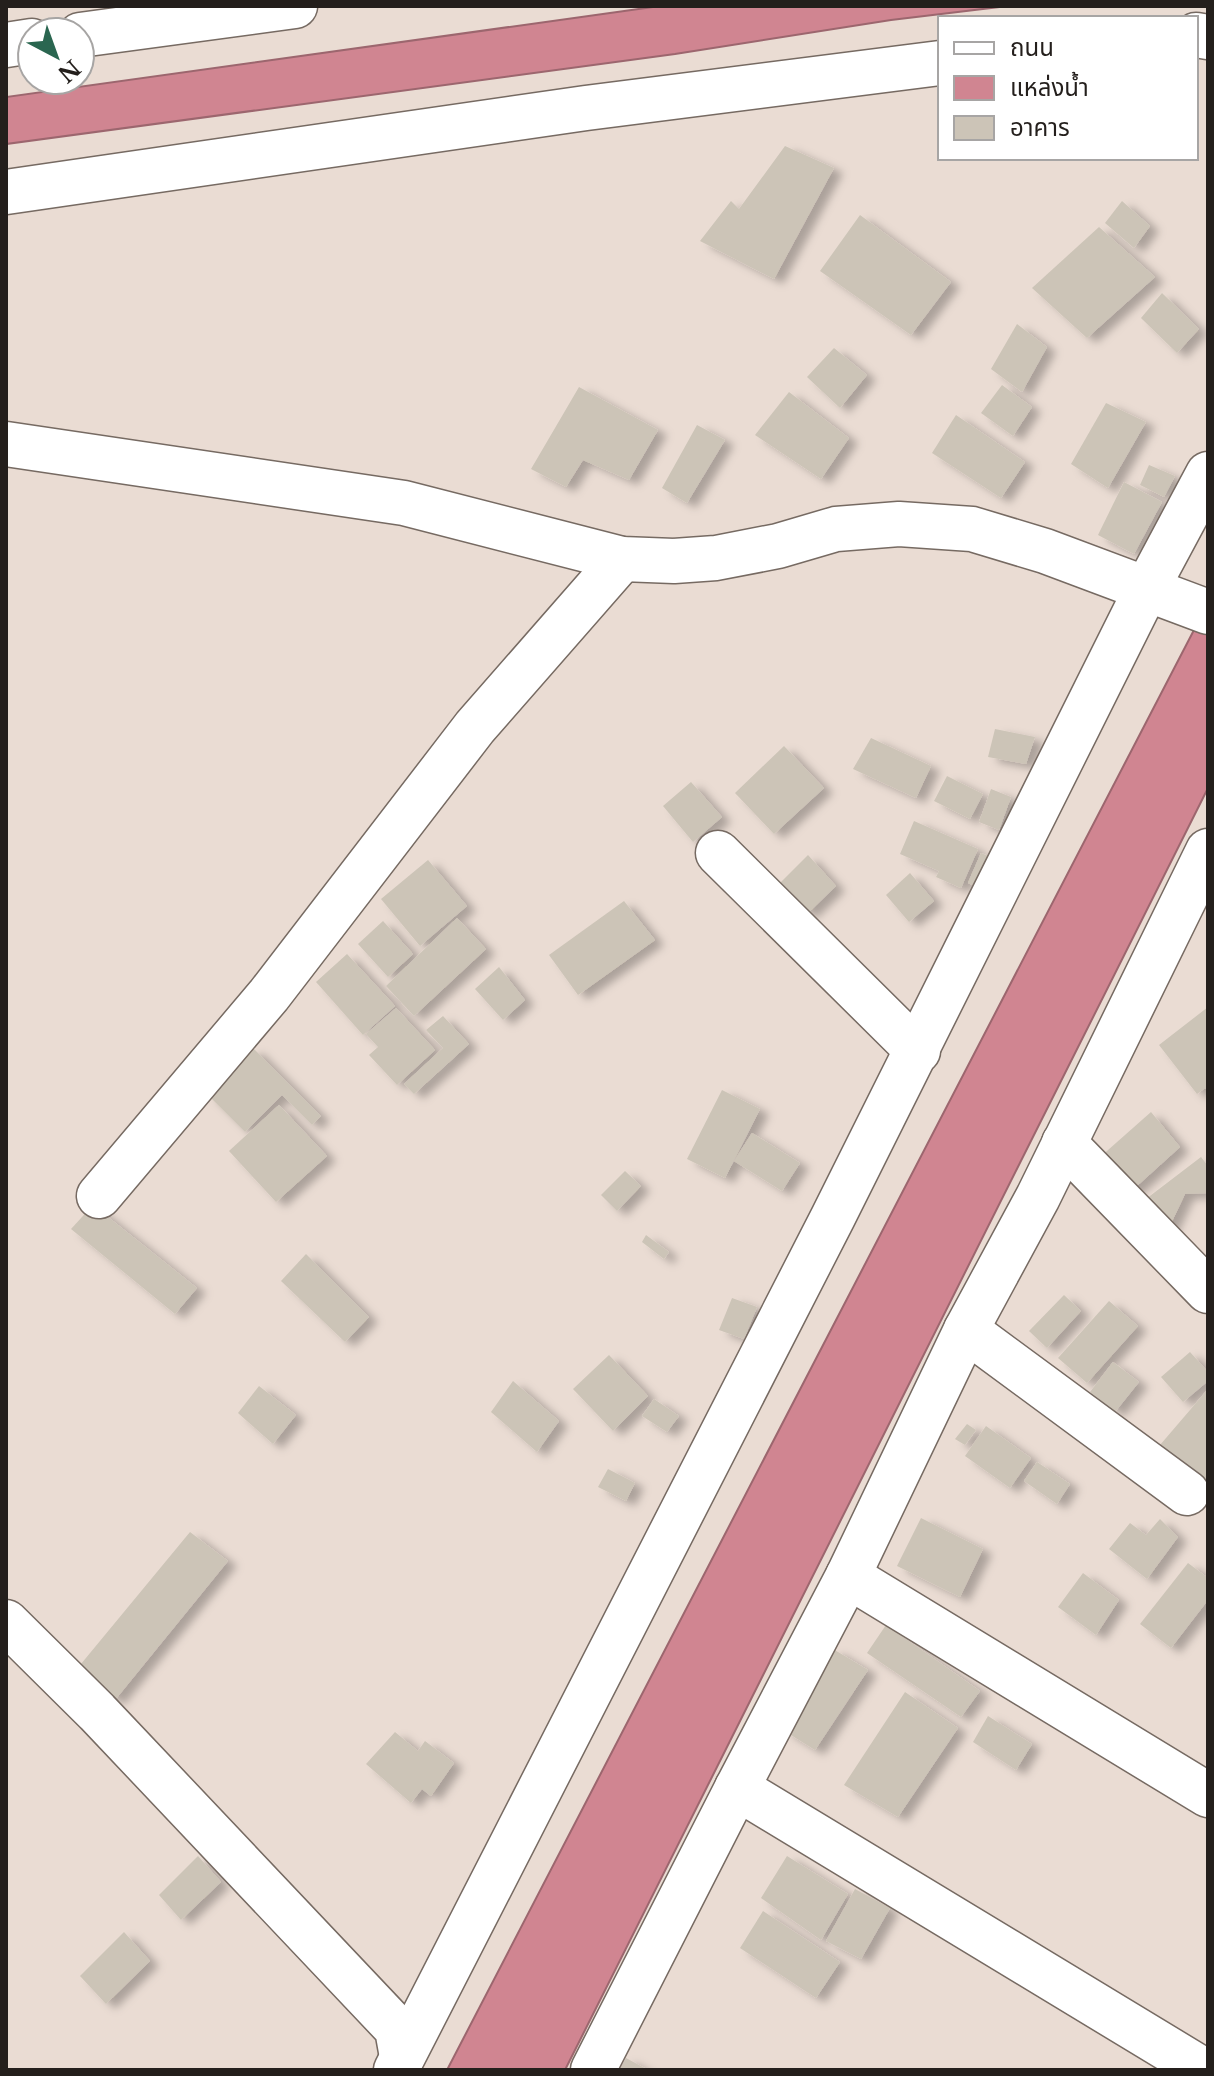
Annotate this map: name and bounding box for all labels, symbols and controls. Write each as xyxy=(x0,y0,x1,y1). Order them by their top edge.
north arrow xyxy=(16,16,96,96)
legend xyxy=(938,16,1198,160)
text: ถนน xyxy=(1010,33,1054,62)
text: N xyxy=(52,54,85,88)
text: แหล่งน้ำ xyxy=(1010,71,1089,102)
text: อาคาร xyxy=(1010,113,1070,142)

